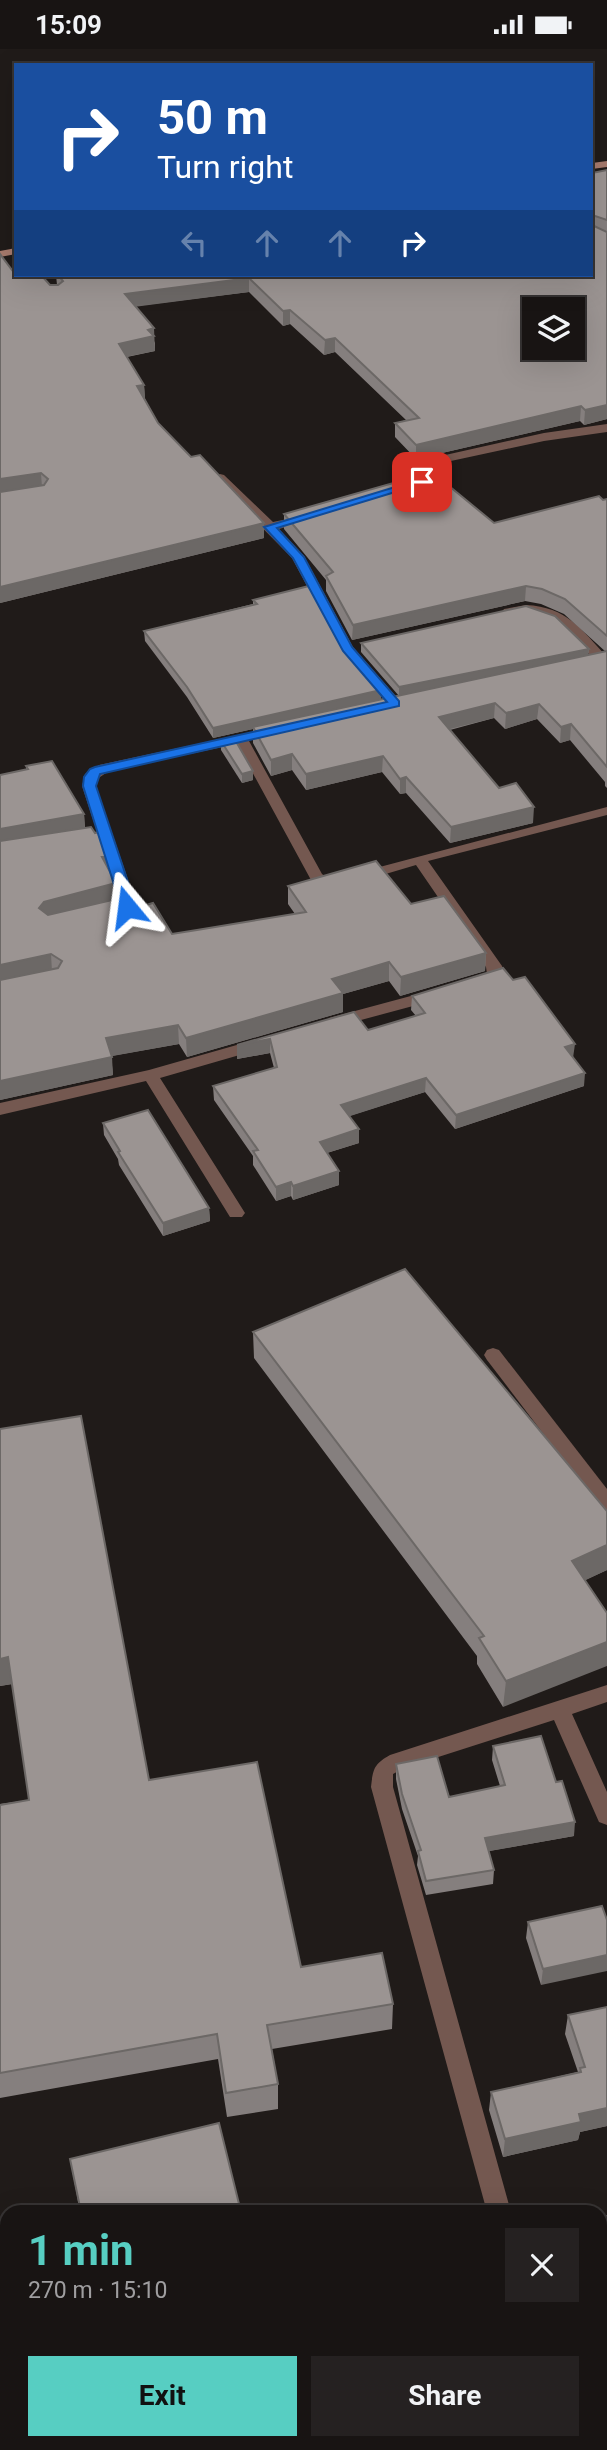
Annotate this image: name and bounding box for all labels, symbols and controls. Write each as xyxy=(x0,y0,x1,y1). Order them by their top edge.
text: 15:09 xyxy=(35,10,102,40)
text: 50 m xyxy=(157,89,268,146)
icon: right xyxy=(42,91,133,182)
text: Turn right xyxy=(157,148,293,186)
icon: left xyxy=(175,224,213,262)
icon: ahead xyxy=(248,224,286,262)
icon: ahead xyxy=(321,224,359,262)
icon: right xyxy=(394,224,432,262)
map controls xyxy=(522,297,585,360)
button: layers xyxy=(522,297,585,360)
pin xyxy=(392,452,452,512)
icon: arrive xyxy=(403,463,441,501)
position arrow xyxy=(90,870,164,944)
text: 1 min xyxy=(28,2226,134,2275)
button: close xyxy=(505,2228,579,2302)
text: 270 m · 15:10 xyxy=(28,2277,167,2304)
button: Exit xyxy=(28,2356,297,2436)
button: Share xyxy=(311,2356,579,2436)

